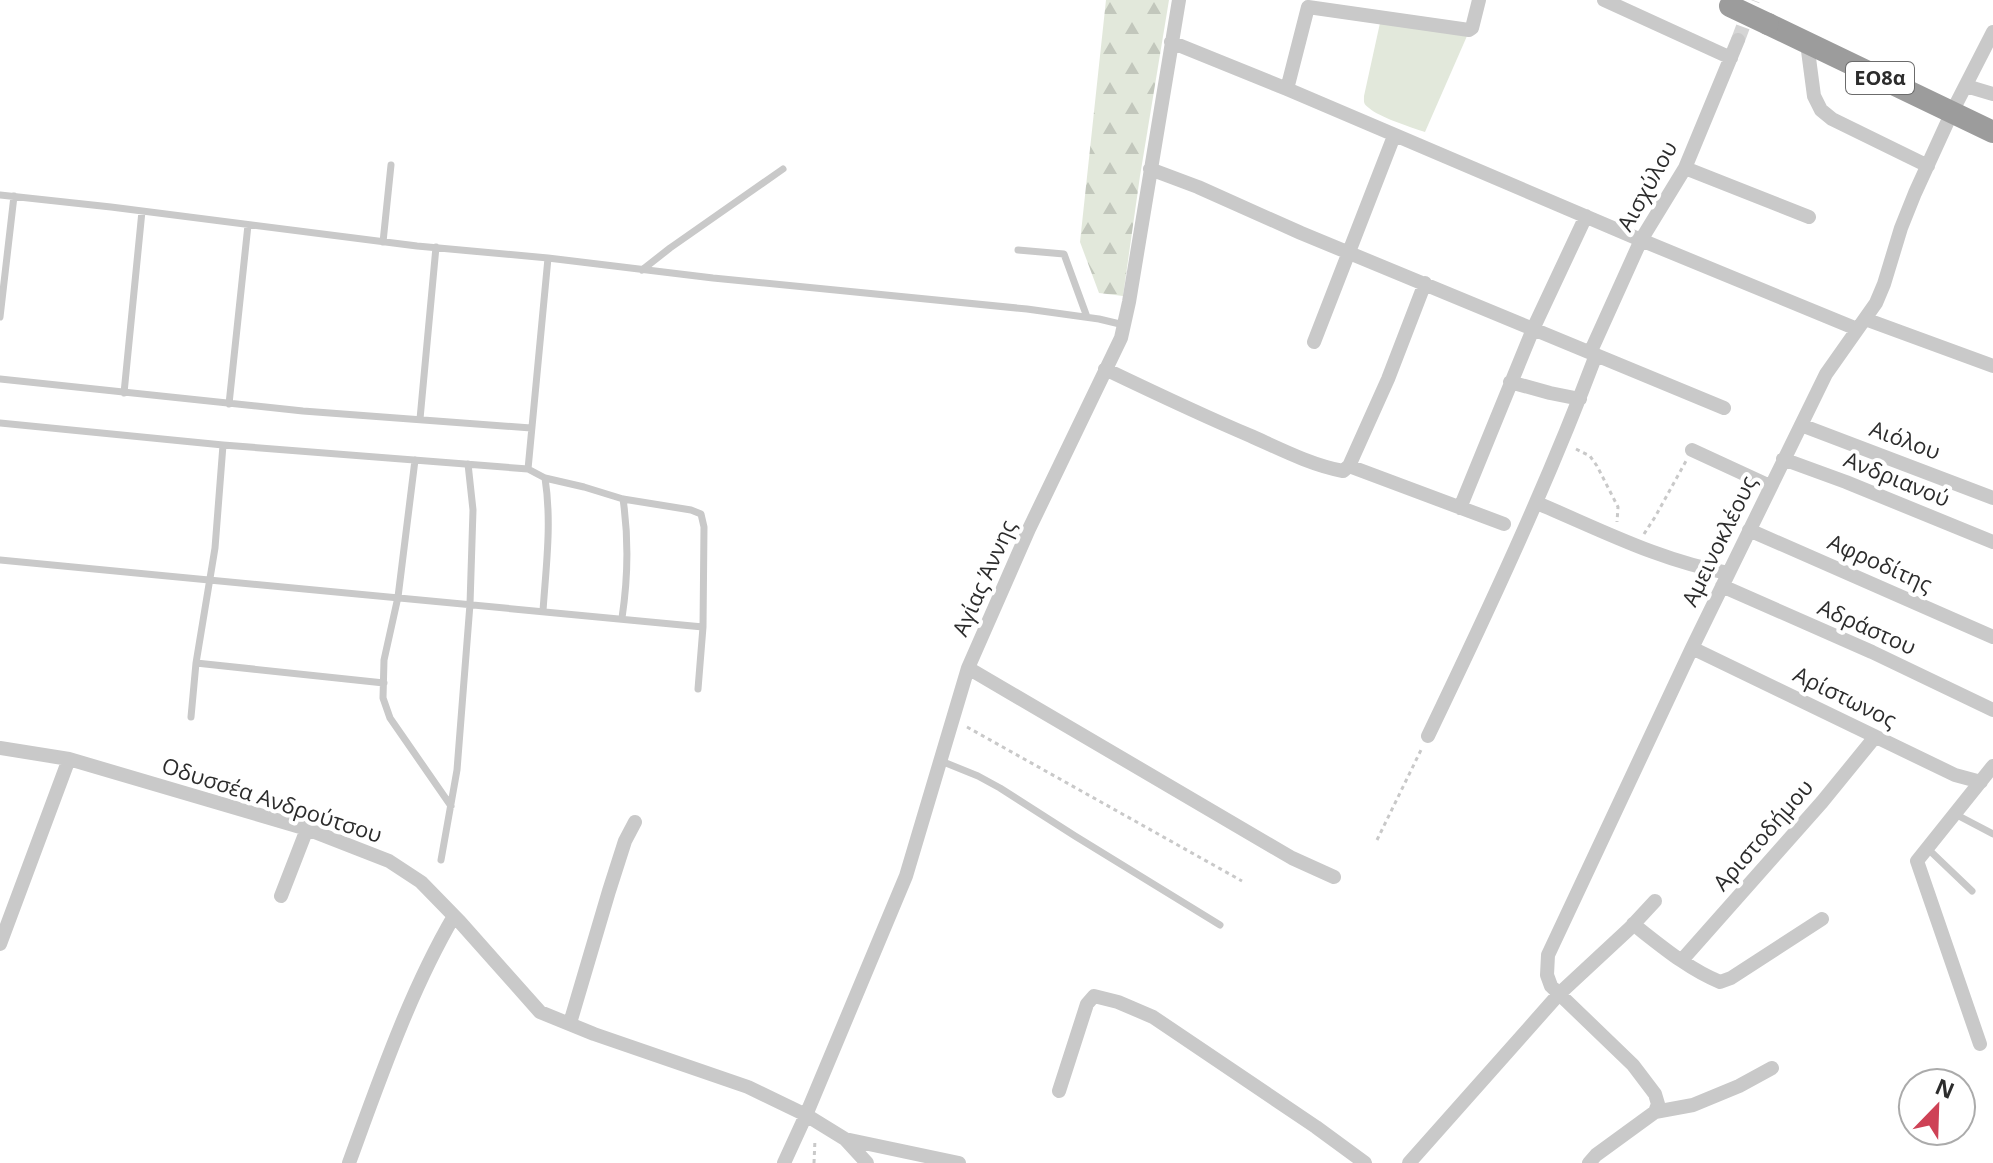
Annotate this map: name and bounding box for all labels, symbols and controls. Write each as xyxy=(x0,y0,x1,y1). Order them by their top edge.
road number: ΕΟ8α xyxy=(1846,62,1914,94)
street label: Αισχύλου xyxy=(1609,135,1683,236)
street label: Αιόλου xyxy=(1866,412,1945,466)
street label: Ανδριανού xyxy=(1840,443,1955,513)
street label: Αμεινοκλέους xyxy=(1674,470,1763,611)
street label: Αγίας Άννης xyxy=(944,514,1022,640)
street label: Αφροδίτης xyxy=(1823,526,1938,599)
street label: Αδράστου xyxy=(1814,591,1921,661)
street label: Αρίστωνος xyxy=(1789,658,1902,734)
street label: Οδυσσέα Ανδρούτσου xyxy=(158,749,386,849)
street label: Αριστοδήμου xyxy=(1705,772,1819,897)
north arrow xyxy=(1897,1067,1977,1147)
text: N xyxy=(1931,1070,1959,1105)

